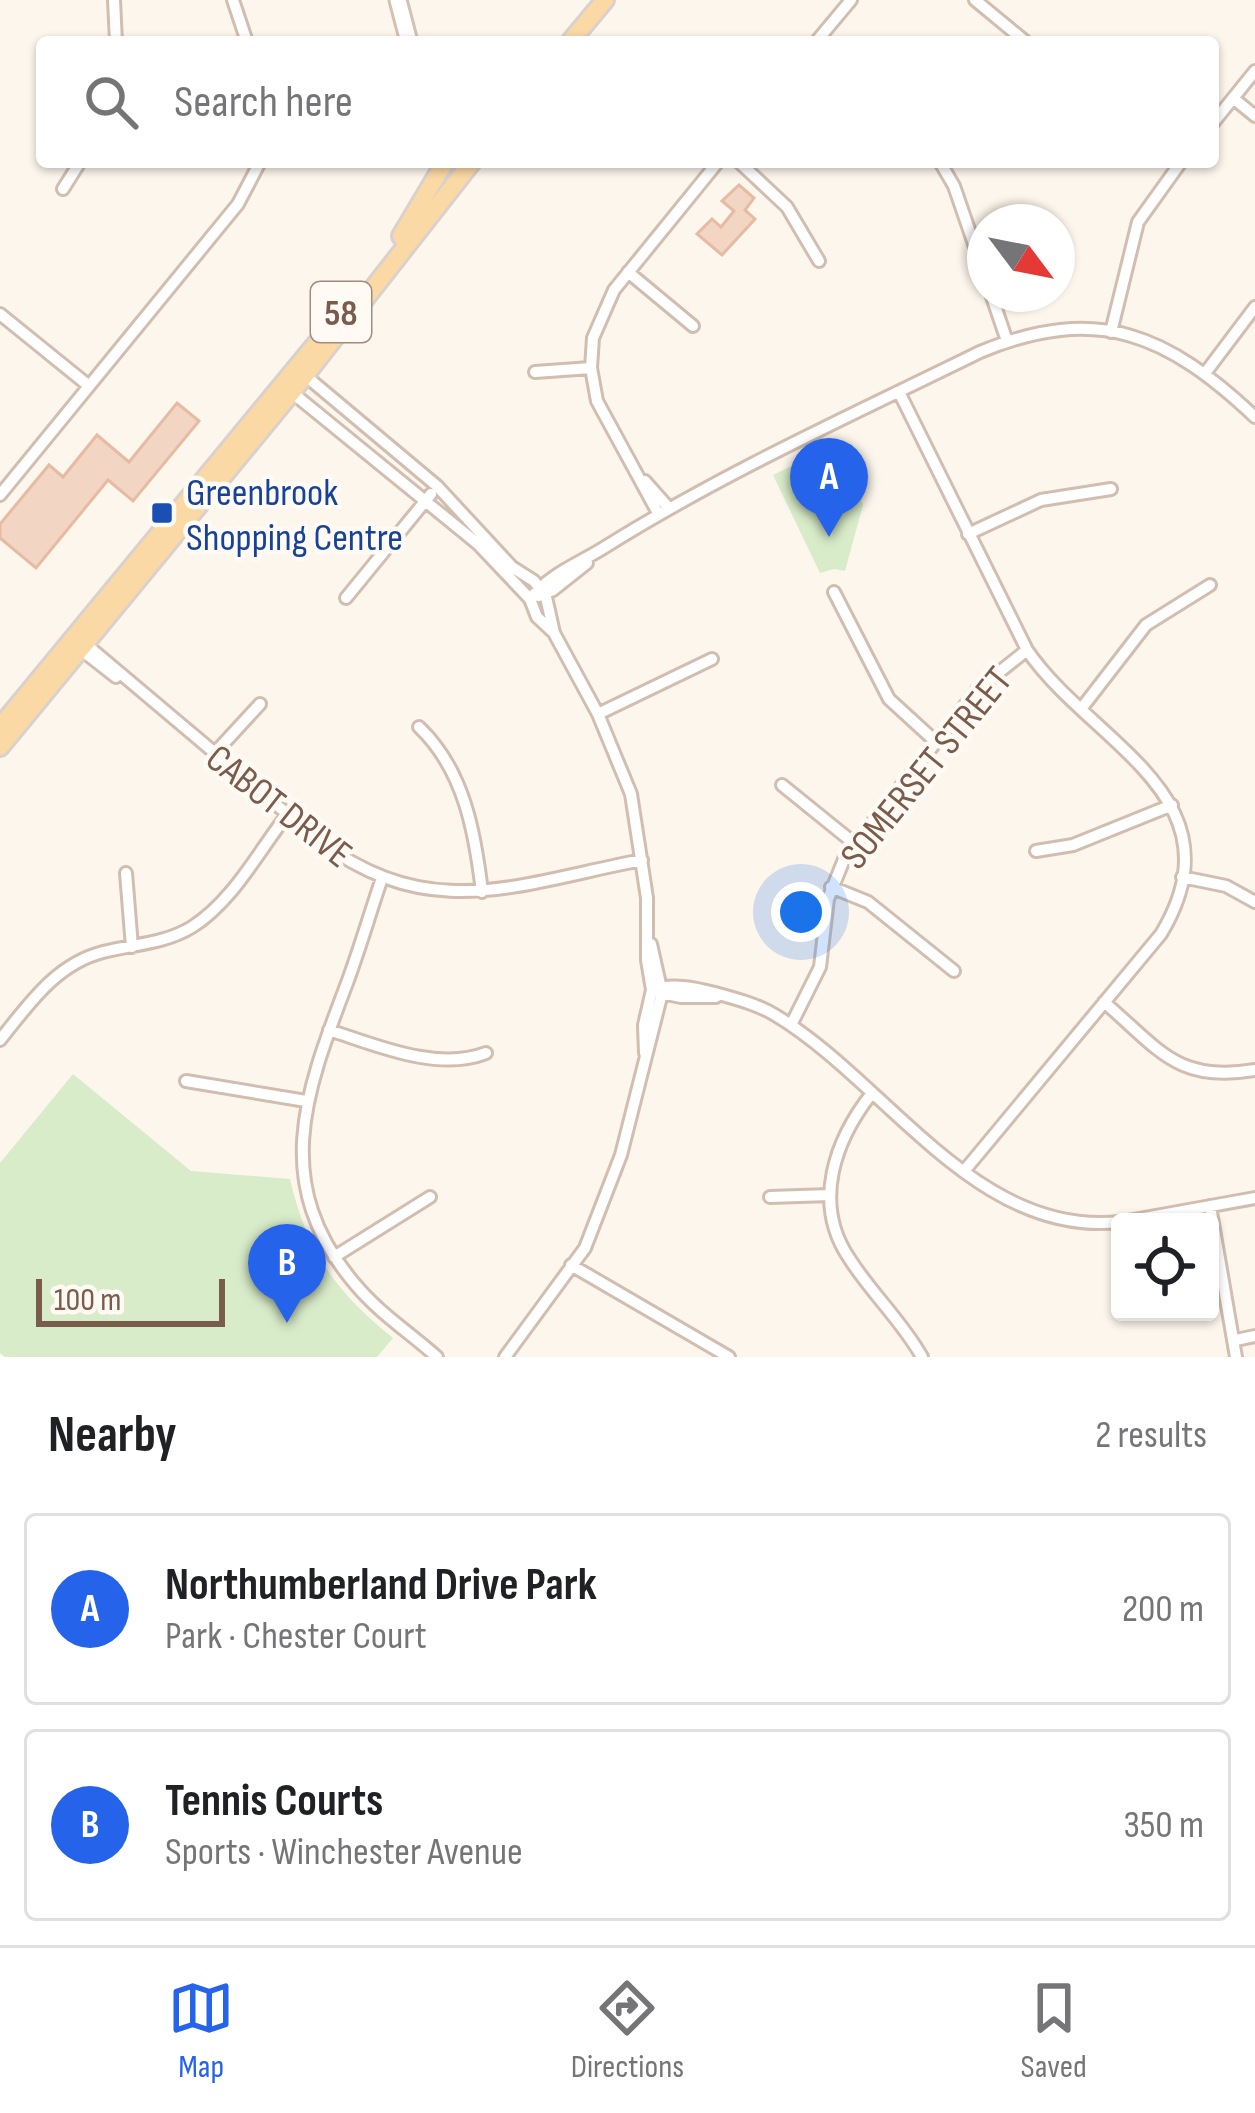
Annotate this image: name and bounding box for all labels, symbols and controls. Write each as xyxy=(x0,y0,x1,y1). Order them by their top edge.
search box xyxy=(36,36,1219,168)
icon: search xyxy=(78,69,144,135)
text: Search here xyxy=(174,75,353,130)
north arrow xyxy=(967,204,1075,312)
road number: 58 xyxy=(311,282,371,342)
pin: A xyxy=(790,438,868,537)
place label: Greenbrook Shopping Centre xyxy=(186,470,403,562)
marker: Greenbrook Shopping Centre xyxy=(149,500,175,526)
street label: SOMERSET STREET xyxy=(831,658,1023,879)
street label: CABOT DRIVE xyxy=(196,735,361,879)
your location xyxy=(771,882,831,942)
map controls xyxy=(1111,1213,1219,1321)
button: locate xyxy=(1111,1213,1219,1321)
pin: B xyxy=(248,1224,326,1323)
scale bar xyxy=(36,1273,225,1326)
text: 100 m xyxy=(54,1280,121,1320)
text: Nearby xyxy=(48,1405,177,1466)
text: 2 results xyxy=(1095,1412,1207,1459)
text: Northumberland Drive Park xyxy=(165,1558,597,1613)
text: A xyxy=(81,1586,99,1633)
text: 200 m xyxy=(1122,1586,1204,1633)
text: Park · Chester Court xyxy=(165,1613,427,1660)
text: Tennis Courts xyxy=(165,1774,383,1829)
text: B xyxy=(81,1802,99,1849)
text: 350 m xyxy=(1123,1802,1204,1849)
text: Sports · Winchester Avenue xyxy=(165,1829,523,1876)
tab: Map xyxy=(168,1975,234,2087)
tab: Directions xyxy=(571,1975,684,2087)
tab: Saved xyxy=(1021,1975,1087,2087)

